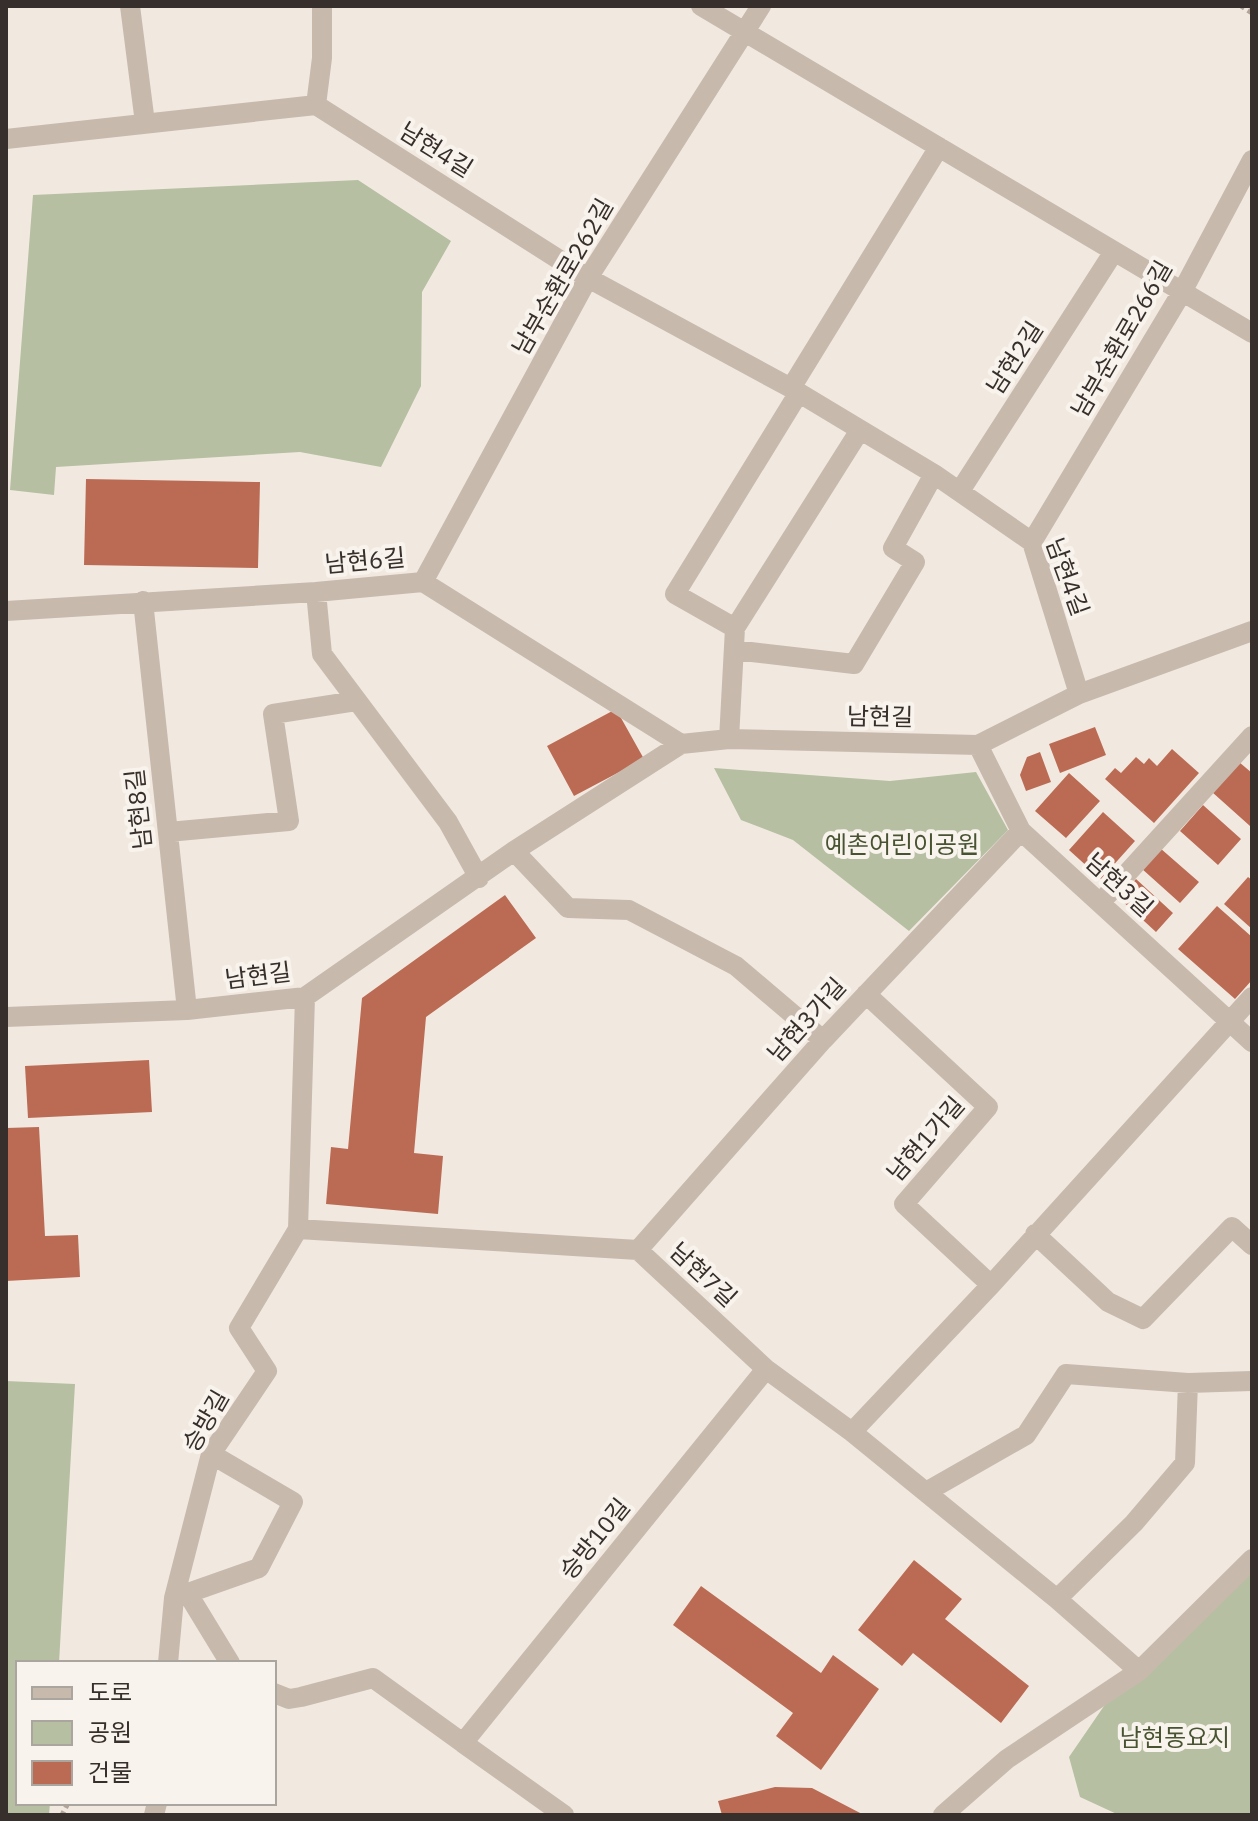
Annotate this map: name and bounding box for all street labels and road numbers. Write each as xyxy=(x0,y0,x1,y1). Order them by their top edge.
street label: 남현4길 xyxy=(394,114,479,184)
street label: 남부순환로262길 xyxy=(504,192,620,361)
street label: 남부순환로266길 xyxy=(1063,254,1179,423)
street label: 남현2길 xyxy=(979,315,1050,400)
street label: 남현4길 xyxy=(1039,533,1097,620)
street label: 남현6길 xyxy=(323,541,406,579)
street label: 남현길 xyxy=(847,699,913,733)
street label: 남현8길 xyxy=(118,767,158,851)
street label: 남현3길 xyxy=(1079,845,1160,923)
street label: 남현길 xyxy=(223,955,293,995)
street label: 남현3가길 xyxy=(760,970,853,1068)
street label: 남현1가길 xyxy=(879,1089,971,1188)
street label: 남현7길 xyxy=(663,1235,744,1313)
street label: 승방길 xyxy=(175,1384,236,1457)
street label: 승방10길 xyxy=(552,1491,637,1585)

